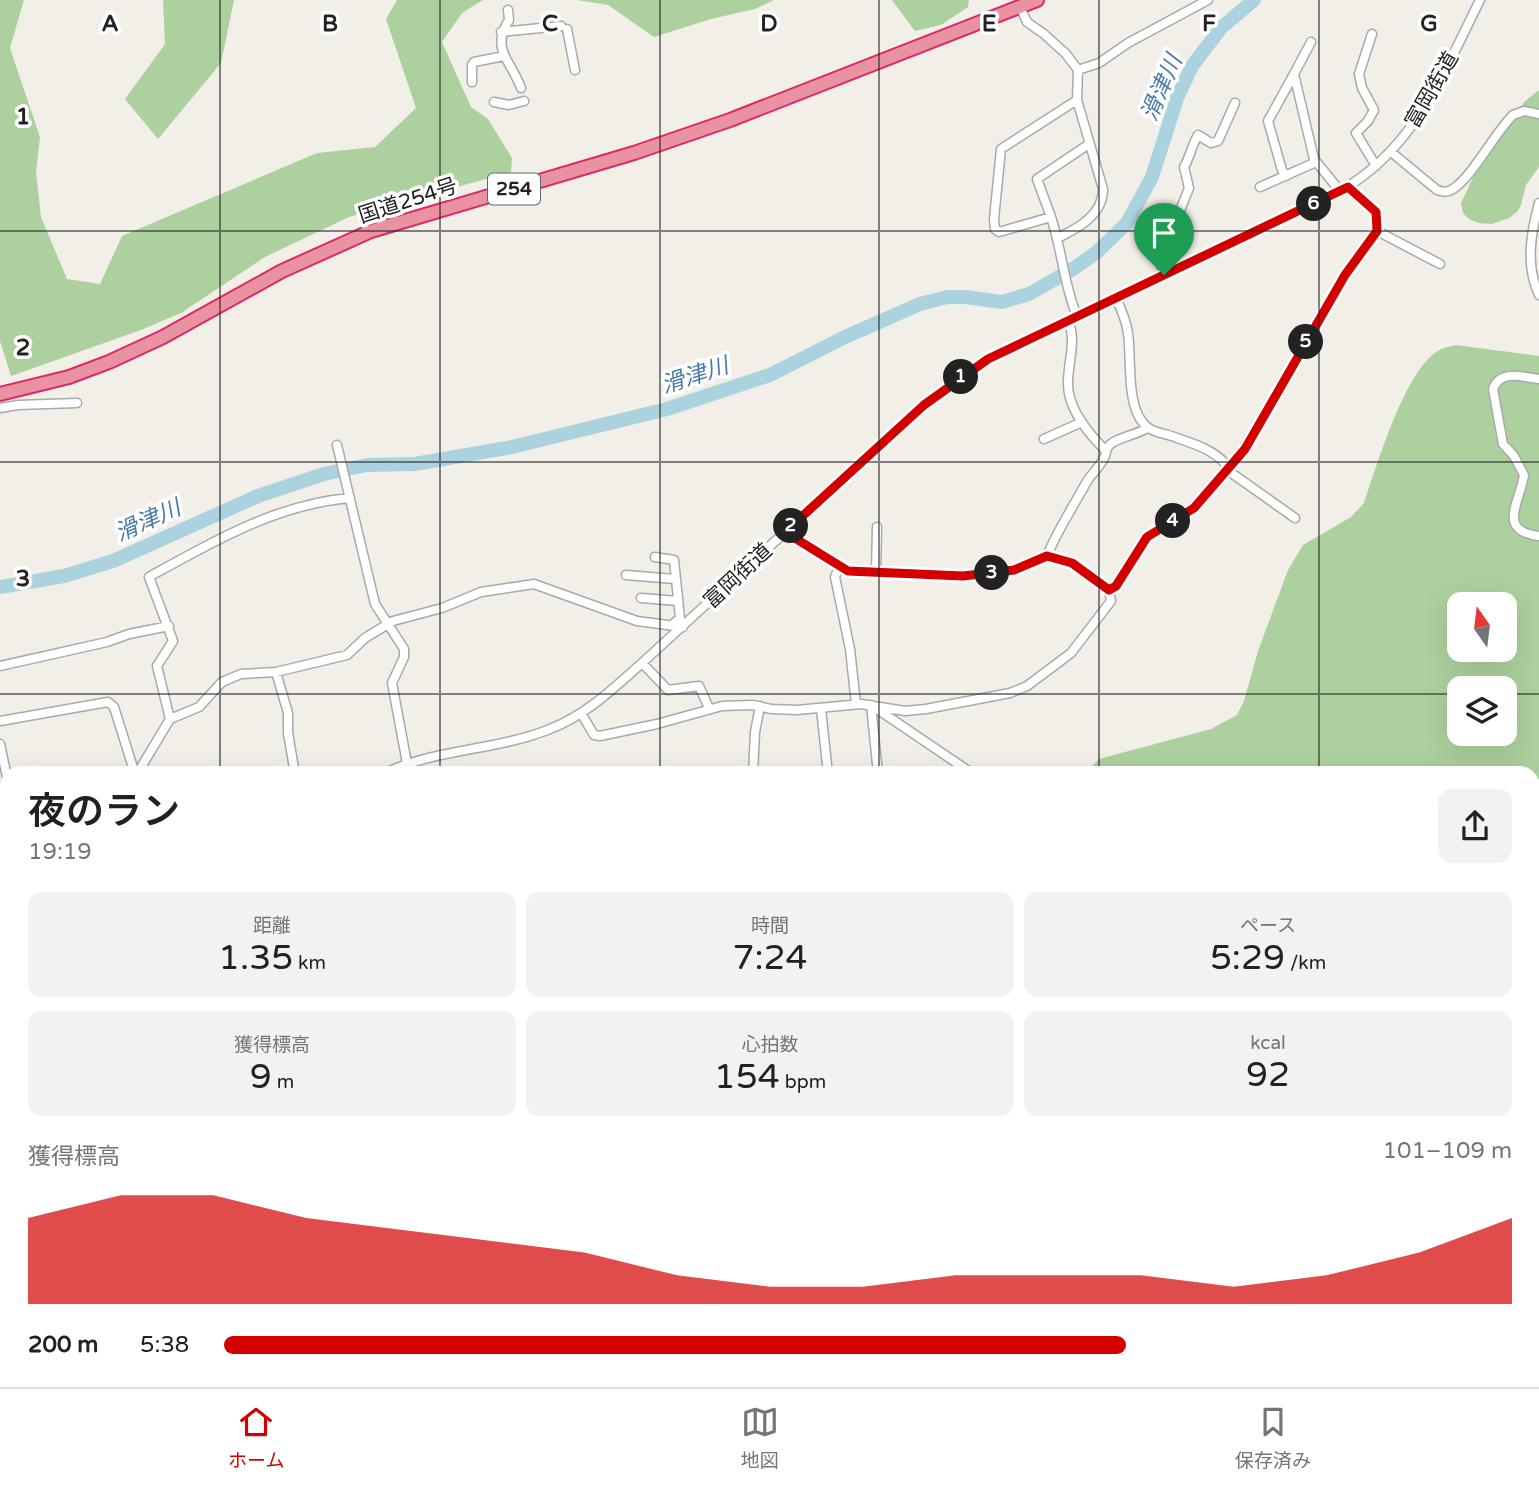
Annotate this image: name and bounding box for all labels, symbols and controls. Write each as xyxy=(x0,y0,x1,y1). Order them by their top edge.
text: A xyxy=(101,10,119,38)
text: B xyxy=(322,10,338,38)
text: C xyxy=(542,10,558,38)
text: D xyxy=(760,10,778,38)
text: E xyxy=(982,10,996,38)
text: F xyxy=(1202,10,1216,38)
text: G xyxy=(1420,10,1438,38)
street label: 富岡街道 xyxy=(1400,47,1464,133)
water label: 滑津川 xyxy=(1136,48,1190,125)
text: 1 xyxy=(16,103,30,131)
street label: 国道254号 xyxy=(355,173,461,229)
road number: 254 xyxy=(488,174,540,204)
pin: 6 xyxy=(1296,186,1332,222)
text: 6 xyxy=(1308,192,1319,214)
pin xyxy=(1134,203,1194,275)
icon: arrive xyxy=(1145,214,1183,252)
pin: 5 xyxy=(1288,324,1324,360)
text: 5 xyxy=(1300,330,1311,352)
text: 2 xyxy=(16,334,30,362)
water label: 滑津川 xyxy=(658,351,735,400)
pin: 1 xyxy=(944,360,978,394)
text: 1 xyxy=(955,365,966,387)
water label: 滑津川 xyxy=(111,493,188,548)
pin: 4 xyxy=(1156,504,1190,538)
pin: 2 xyxy=(774,508,808,544)
text: 4 xyxy=(1167,509,1178,531)
text: 2 xyxy=(785,514,796,536)
street label: 富岡街道 xyxy=(699,538,777,614)
pin: 3 xyxy=(974,556,1010,590)
text: 3 xyxy=(986,561,997,583)
text: 3 xyxy=(16,565,30,593)
north arrow xyxy=(1447,592,1517,662)
map controls xyxy=(1447,592,1517,746)
button: layers xyxy=(1447,676,1517,746)
text: 夜のラン xyxy=(28,789,180,835)
button: share xyxy=(1438,789,1512,863)
text: 19:19 xyxy=(28,838,92,866)
text: 距離 xyxy=(253,915,291,937)
text: 時間 xyxy=(751,915,789,937)
text: ペース xyxy=(1240,915,1296,937)
text: 1.35 xyxy=(218,937,293,979)
text: 7:24 xyxy=(732,937,808,979)
text: 5:29 xyxy=(1210,937,1285,979)
text: km xyxy=(293,952,326,974)
text: /km xyxy=(1285,952,1326,974)
text: kcal xyxy=(1250,1032,1286,1054)
text: 獲得標高 xyxy=(234,1034,310,1056)
text: 心拍数 xyxy=(741,1034,799,1056)
text: 92 xyxy=(1246,1054,1290,1096)
text: 9 xyxy=(250,1056,272,1098)
text: 154 xyxy=(714,1056,780,1098)
text: m xyxy=(272,1071,294,1093)
text: bpm xyxy=(780,1071,826,1093)
text: 101–109 m xyxy=(1383,1137,1512,1165)
text: 獲得標高 xyxy=(28,1143,120,1171)
text: 200 m xyxy=(28,1331,98,1359)
text: 5:38 xyxy=(140,1331,189,1359)
tab: ホーム xyxy=(228,1403,285,1472)
tab: 地図 xyxy=(741,1403,779,1472)
tab: 保存済み xyxy=(1235,1403,1311,1472)

